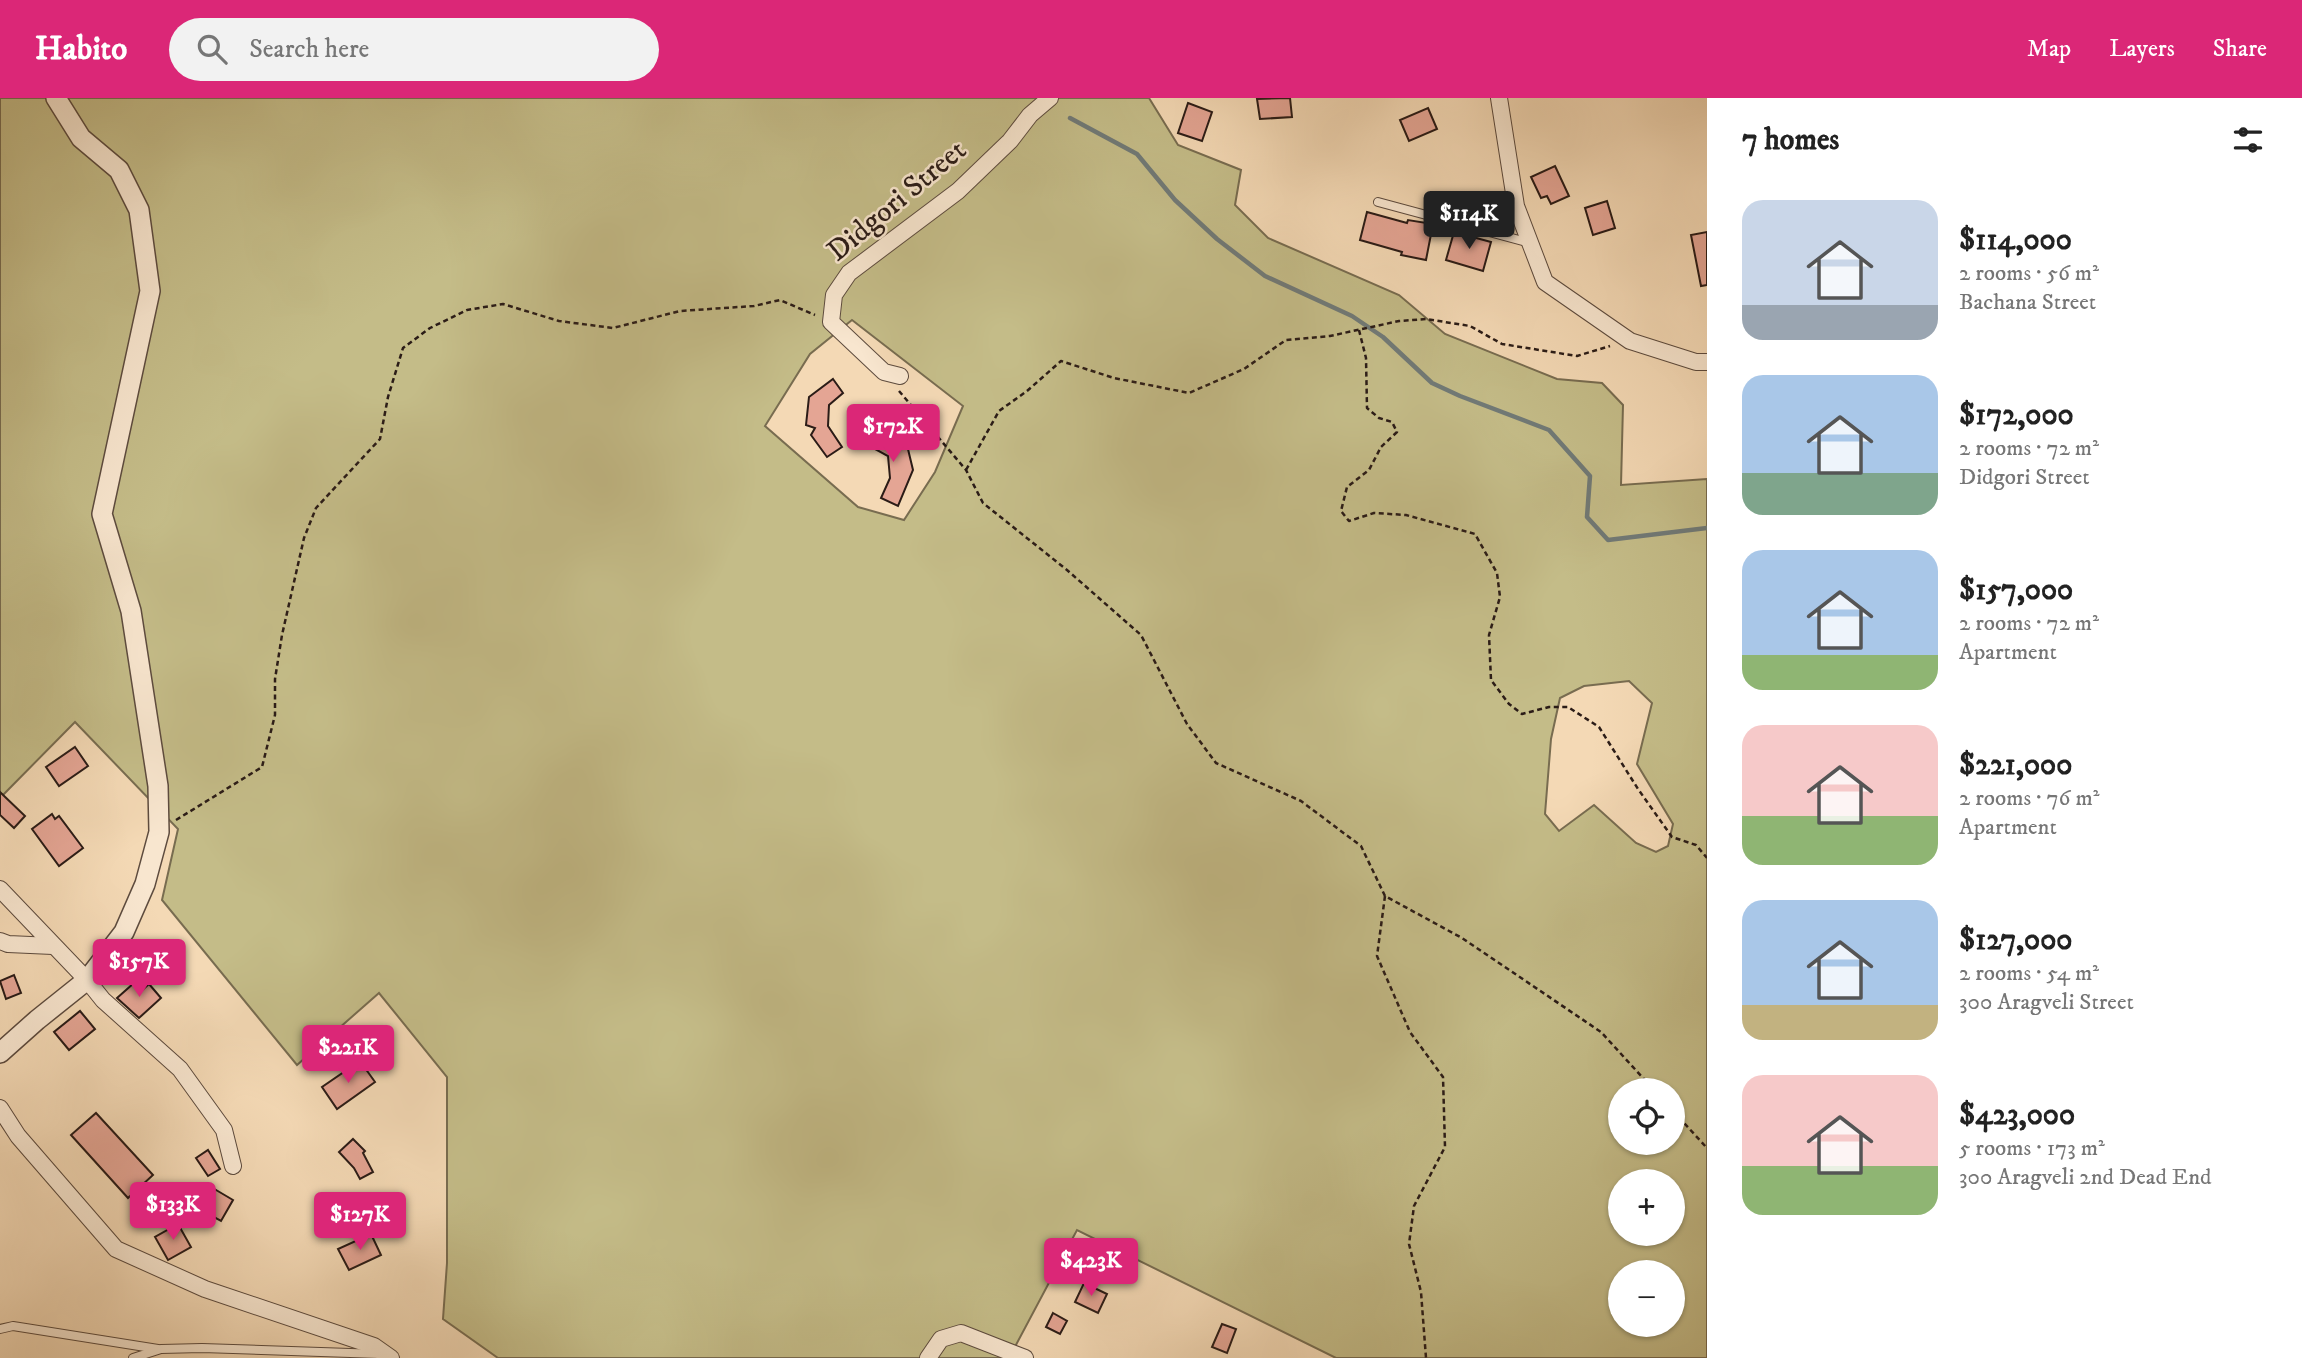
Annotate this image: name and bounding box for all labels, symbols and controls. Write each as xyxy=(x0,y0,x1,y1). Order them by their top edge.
search box xyxy=(169,18,659,81)
text: Habito xyxy=(35,29,127,70)
icon: search xyxy=(193,30,231,68)
text: Search here xyxy=(249,33,369,66)
text: Map xyxy=(2027,34,2071,64)
text: Layers xyxy=(2109,34,2175,64)
text: Share xyxy=(2213,34,2267,64)
icon: filters xyxy=(2229,121,2267,159)
text: 7 homes xyxy=(1742,122,1839,159)
street label: Didgori Street xyxy=(820,132,974,270)
pin: $114K xyxy=(1420,192,1518,251)
text: $114K xyxy=(1440,199,1498,228)
text: $114,000 xyxy=(1959,222,2072,259)
icon: home xyxy=(1798,228,1882,312)
text: 2 rooms · 56 m² xyxy=(1959,259,2099,288)
text: Bachana Street xyxy=(1959,288,2096,317)
text: $172,000 xyxy=(1959,397,2074,434)
icon: home xyxy=(1798,403,1882,487)
pin: $172K xyxy=(844,404,942,464)
text: $172K xyxy=(863,412,923,441)
text: 2 rooms · 72 m² xyxy=(1959,434,2099,463)
text: Didgori Street xyxy=(1959,463,2090,492)
text: $157,000 xyxy=(1959,572,2073,609)
icon: home xyxy=(1798,578,1882,662)
text: 2 rooms · 72 m² xyxy=(1959,609,2099,638)
text: Apartment xyxy=(1959,638,2057,667)
text: $221,000 xyxy=(1959,747,2072,784)
icon: home xyxy=(1798,753,1882,837)
text: 2 rooms · 76 m² xyxy=(1959,784,2099,813)
text: Apartment xyxy=(1959,813,2057,842)
text: $127,000 xyxy=(1959,922,2073,959)
icon: home xyxy=(1798,928,1882,1012)
pin: $157K xyxy=(90,940,188,999)
text: $157K xyxy=(109,947,169,976)
text: 2 rooms · 54 m² xyxy=(1959,959,2099,988)
text: 300 Aragveli Street xyxy=(1959,988,2134,1017)
pin: $221K xyxy=(299,1026,397,1085)
text: $221K xyxy=(318,1033,378,1062)
map controls xyxy=(1608,1078,1685,1337)
button: locate xyxy=(1608,1078,1685,1155)
text: $423,000 xyxy=(1959,1097,2075,1134)
icon: home xyxy=(1798,1103,1882,1187)
text: 5 rooms · 173 m² xyxy=(1959,1134,2105,1163)
text: 300 Aragveli 2nd Dead End xyxy=(1959,1163,2212,1192)
button: + xyxy=(1608,1169,1685,1246)
pin: $133K xyxy=(124,1182,222,1242)
text: $133K xyxy=(146,1190,200,1219)
pin: $127K xyxy=(311,1192,409,1252)
text: $127K xyxy=(330,1200,390,1229)
pin: $423K xyxy=(1042,1238,1140,1298)
text: $423K xyxy=(1060,1246,1122,1275)
button: − xyxy=(1608,1260,1685,1337)

